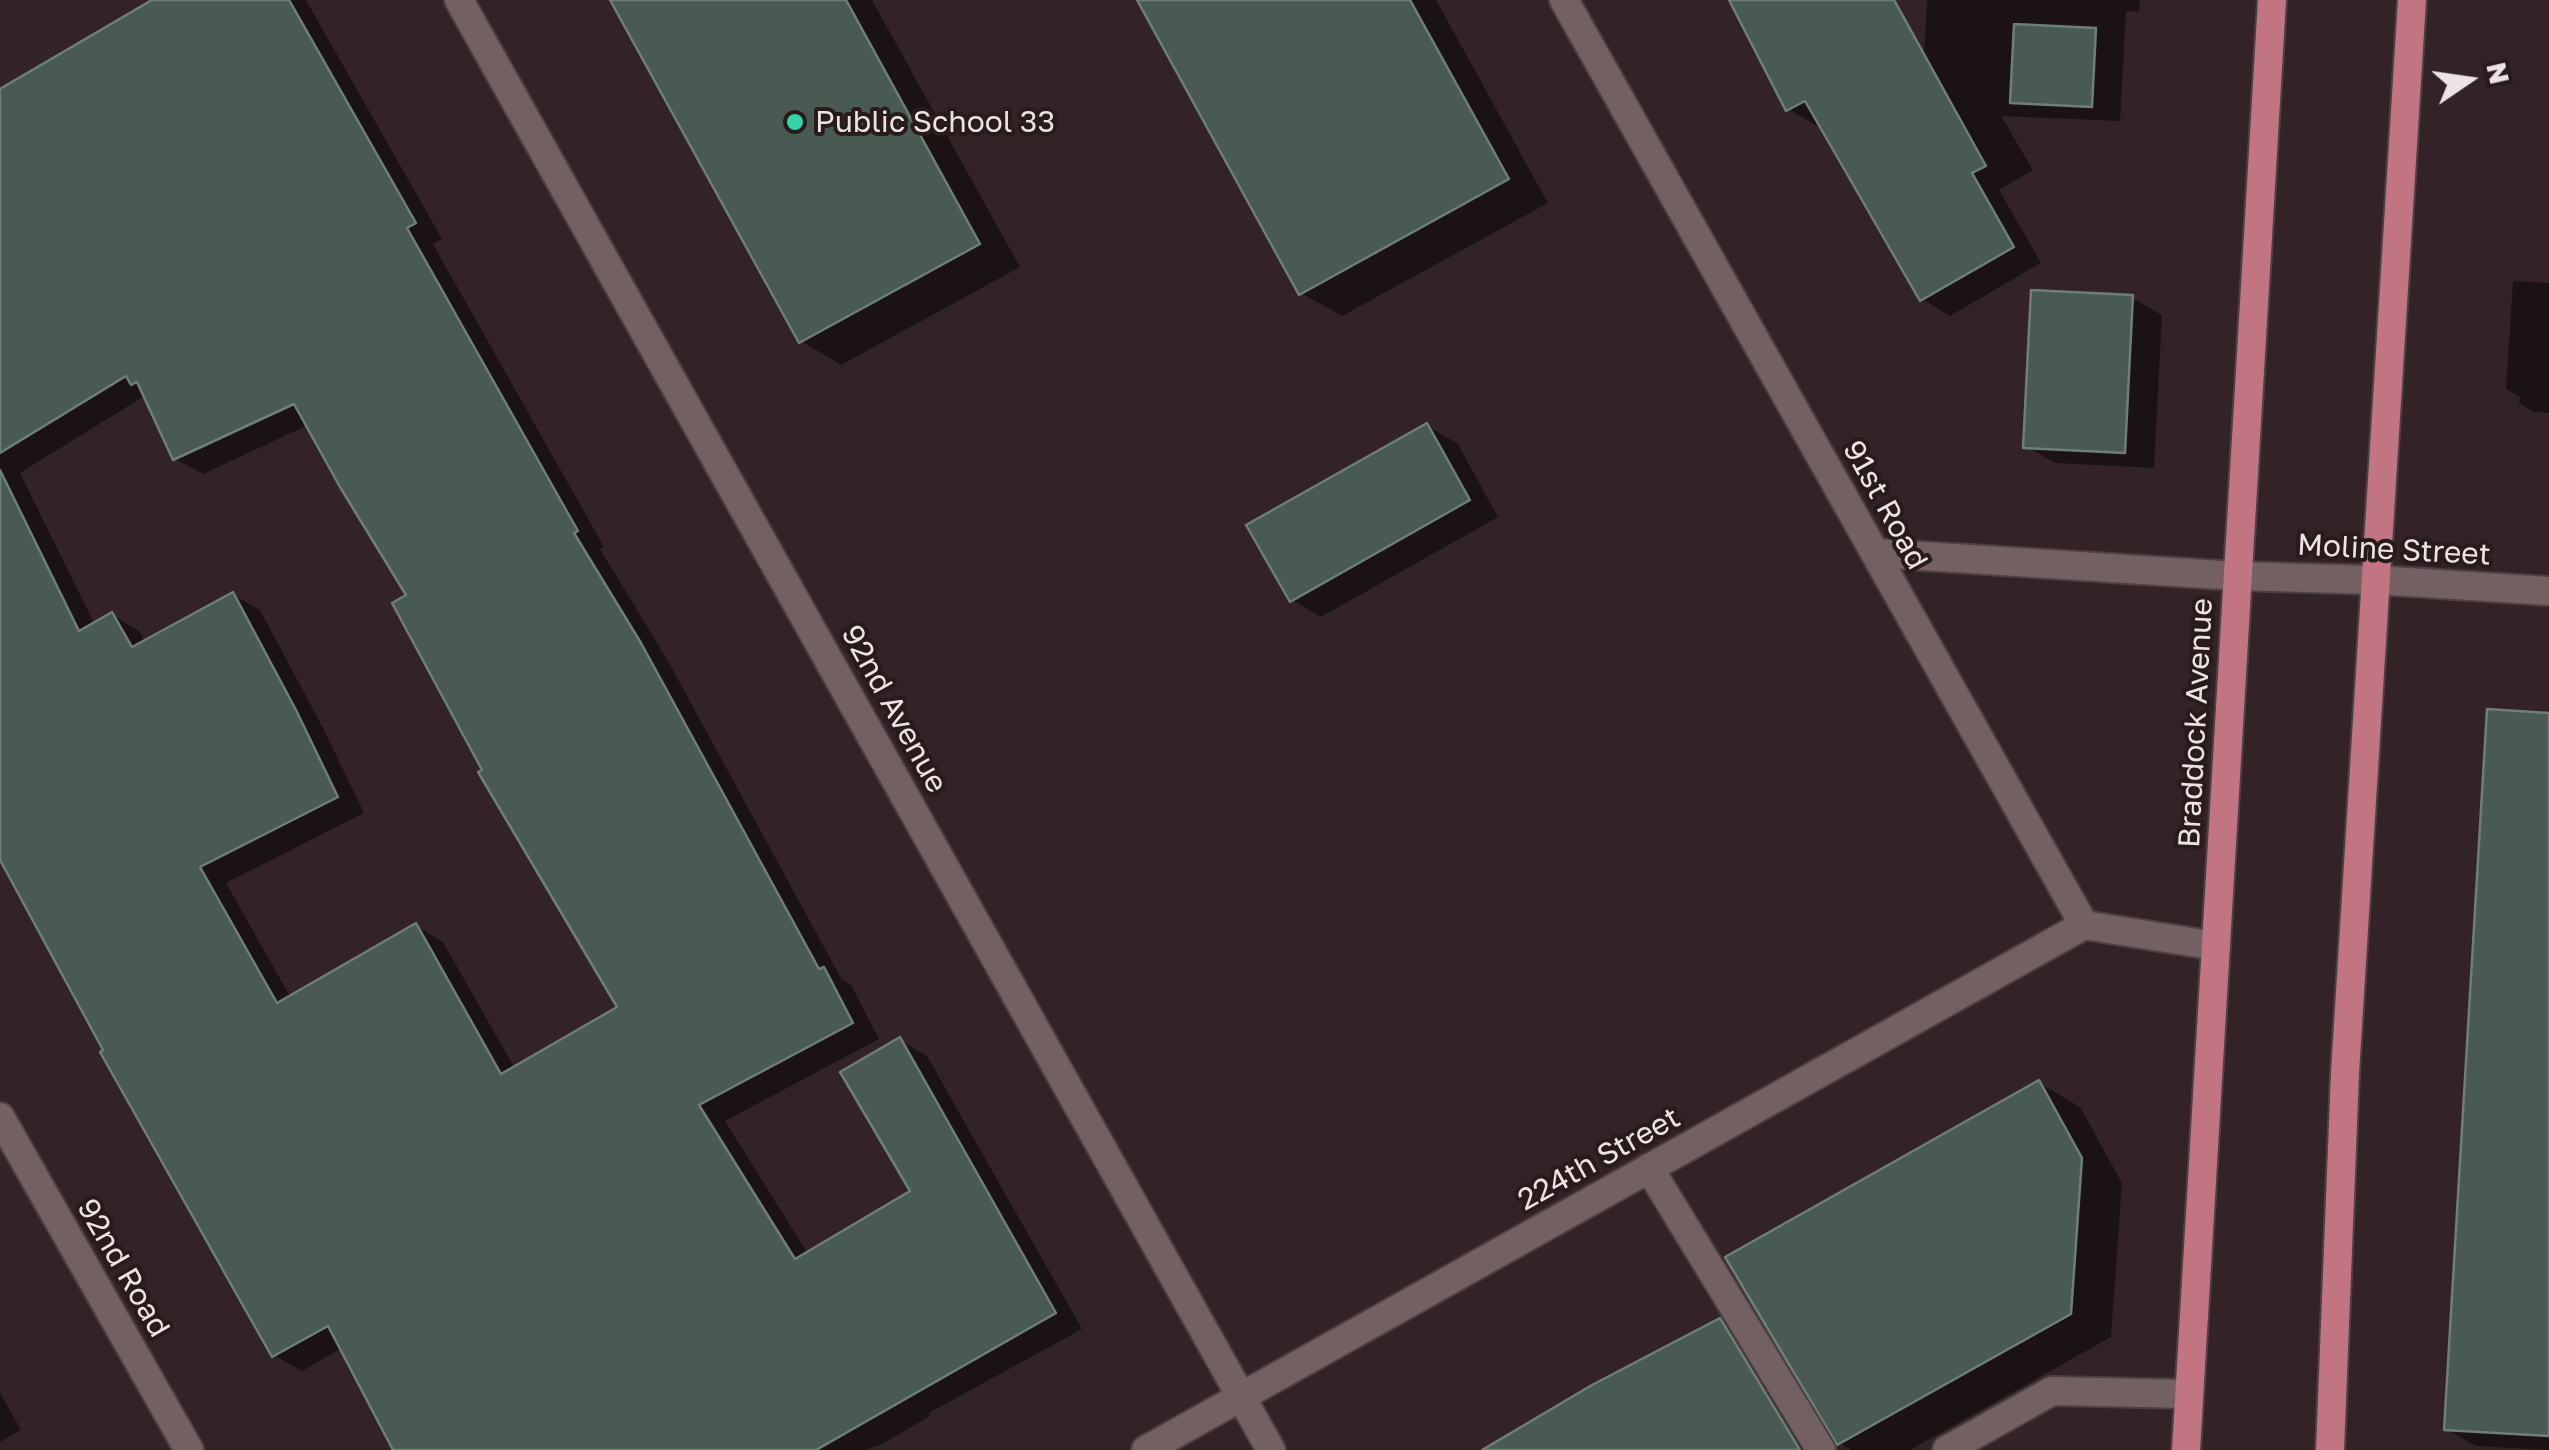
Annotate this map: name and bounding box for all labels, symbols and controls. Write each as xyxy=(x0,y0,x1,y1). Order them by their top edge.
north arrow xyxy=(2419,30,2519,130)
text: N xyxy=(2480,59,2517,87)
place label: Public School 33 xyxy=(815,104,1055,140)
marker: Public School 33 xyxy=(784,111,806,133)
street label: 91st Road xyxy=(1835,434,1935,576)
street label: Moline Street xyxy=(2296,527,2492,573)
street label: Braddock Avenue xyxy=(2171,597,2221,849)
street label: 92nd Avenue xyxy=(833,619,955,799)
street label: 224th Street xyxy=(1512,1100,1686,1218)
street label: 92nd Road xyxy=(69,1193,177,1343)

